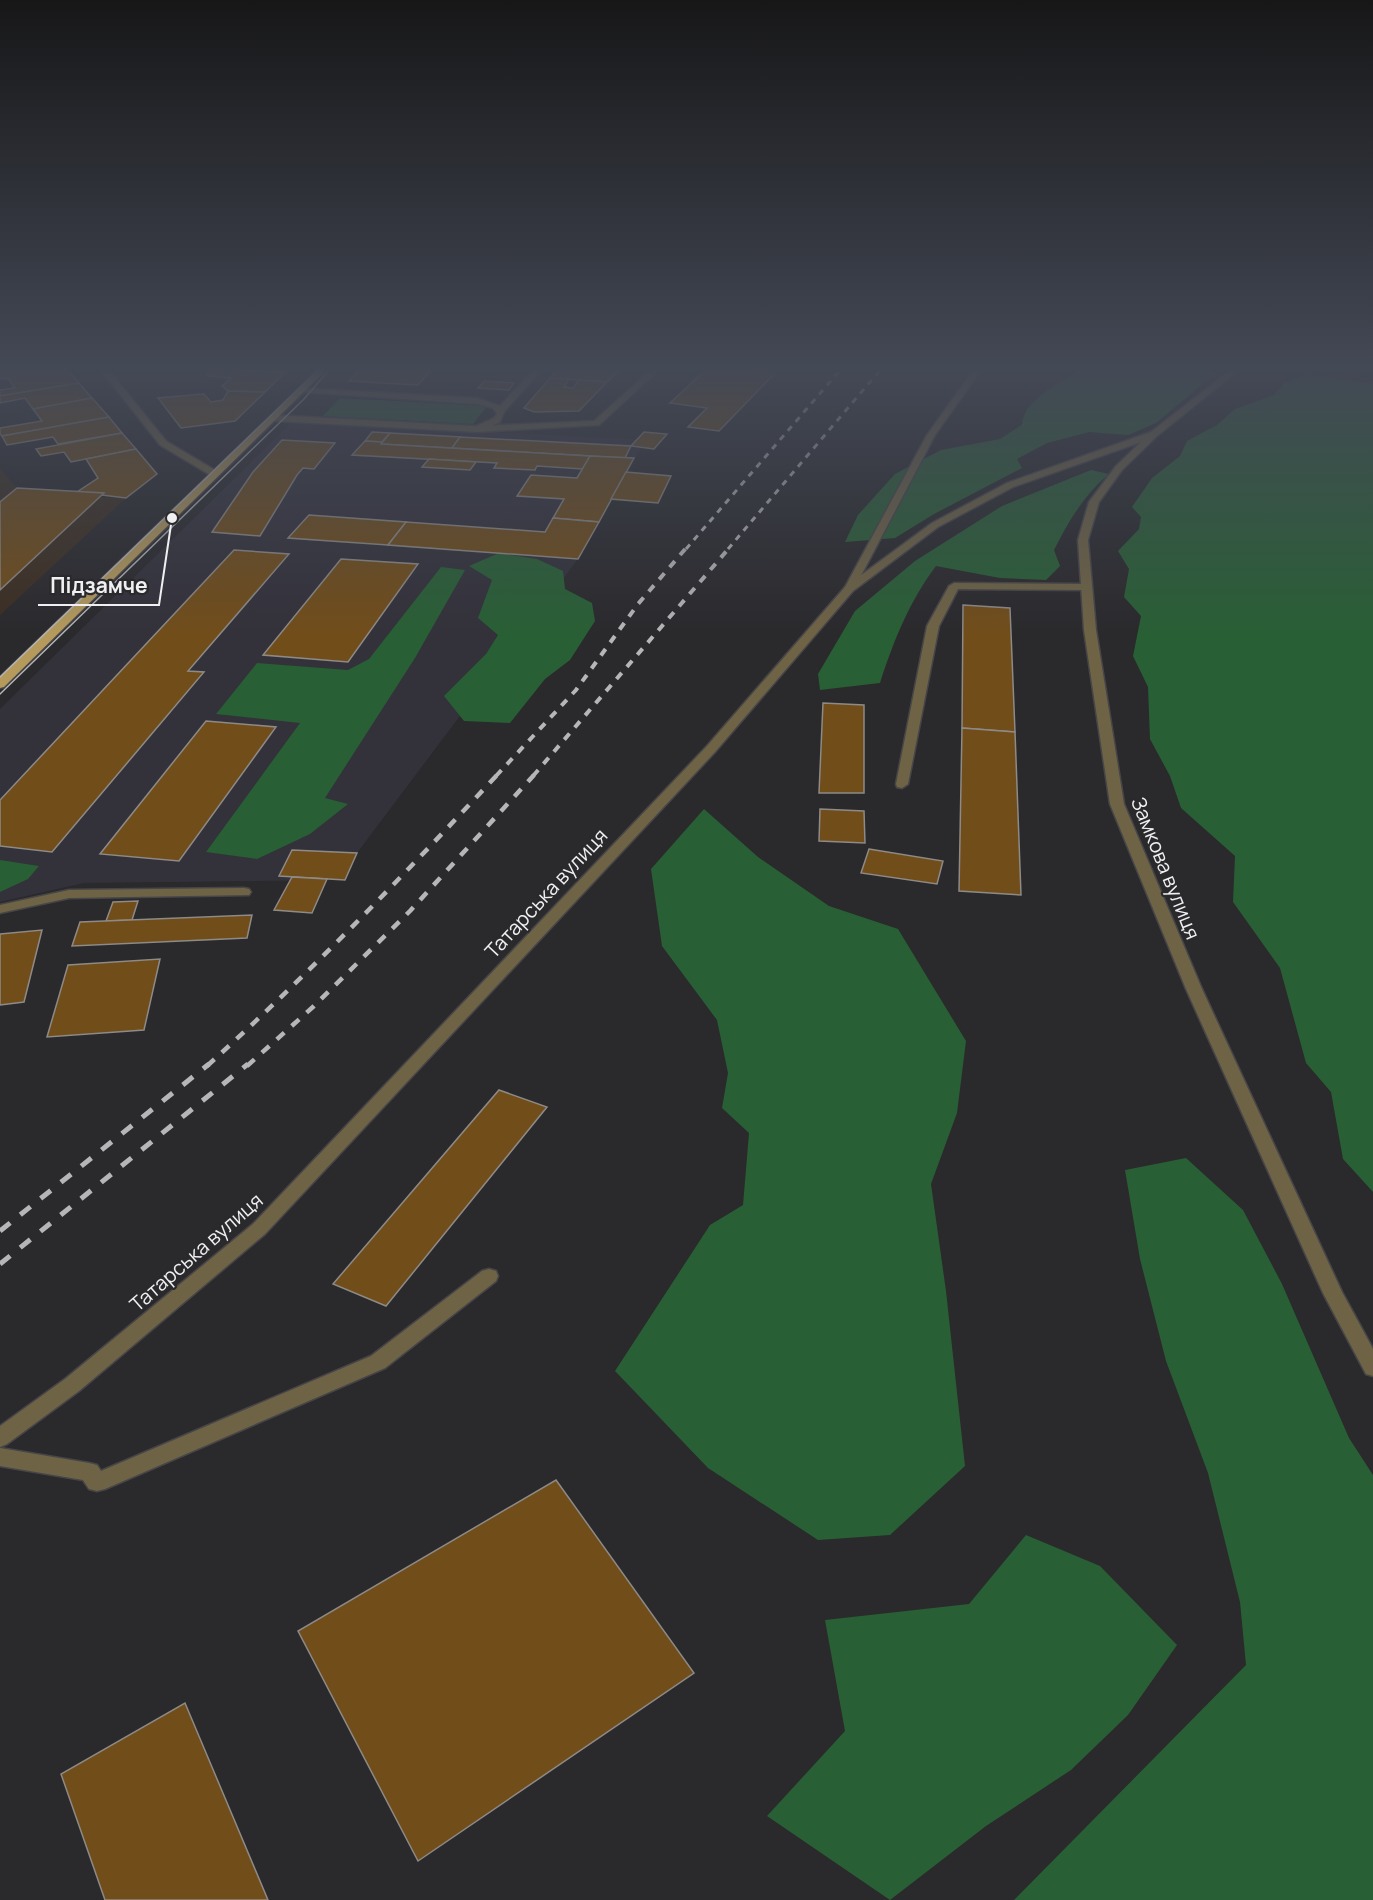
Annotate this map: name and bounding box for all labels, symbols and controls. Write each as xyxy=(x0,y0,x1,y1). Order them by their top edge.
callout: Підзамче xyxy=(38,566,159,605)
text: Підзамче xyxy=(50,571,148,599)
street label: Замкова вулиця xyxy=(1125,793,1207,943)
street label: Татарська вулиця xyxy=(479,822,613,964)
street label: Татарська вулиця xyxy=(124,1187,268,1317)

